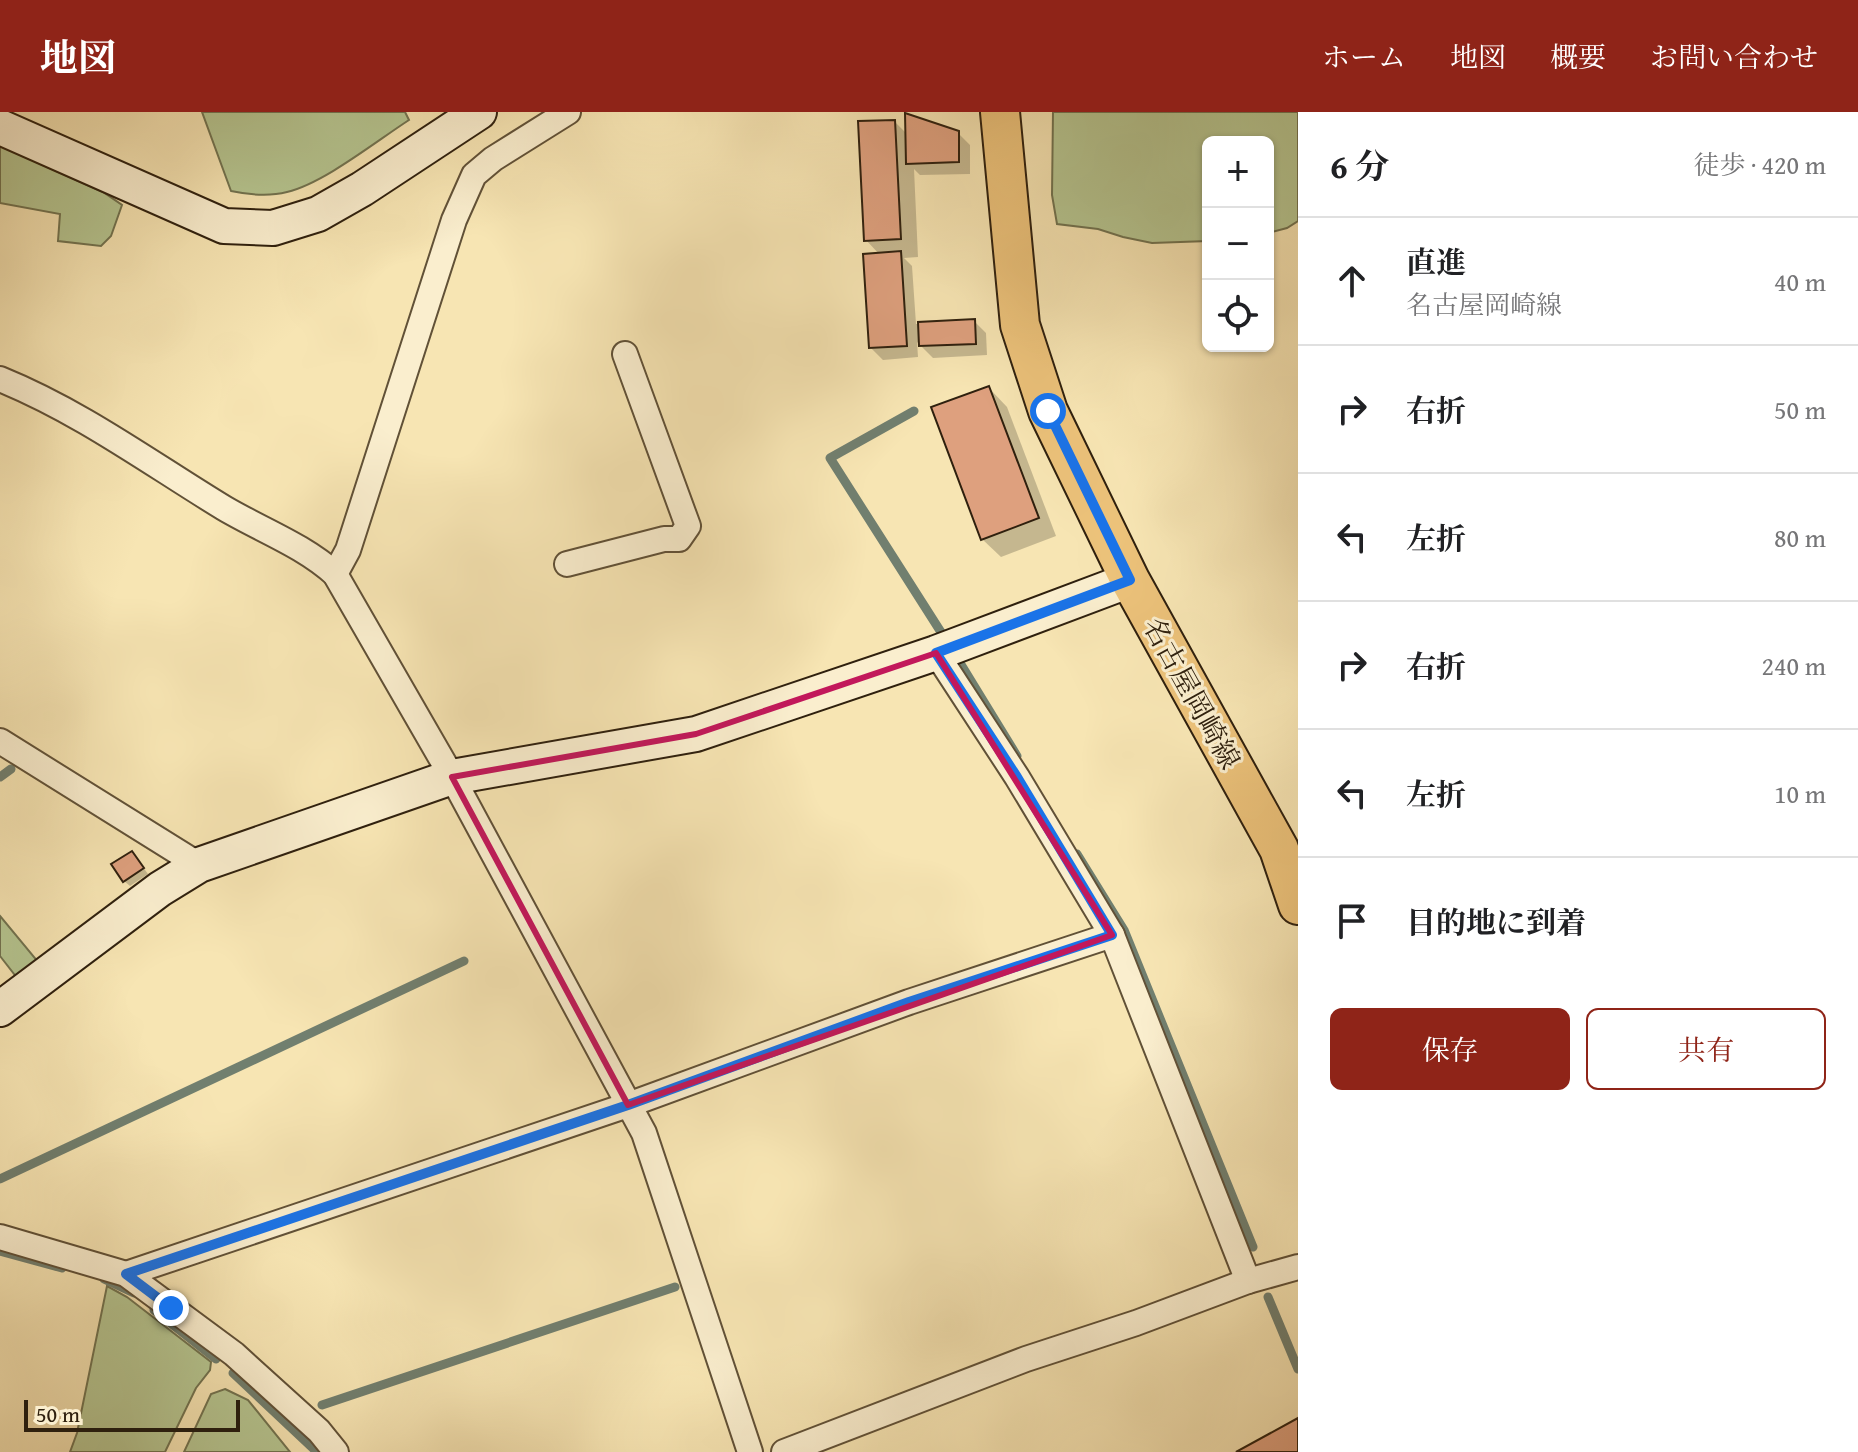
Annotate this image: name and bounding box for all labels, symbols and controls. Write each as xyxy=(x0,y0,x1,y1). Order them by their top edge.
text: 地図 xyxy=(40,29,116,85)
text: ホーム xyxy=(1322,36,1406,77)
text: 地図 xyxy=(1450,36,1506,77)
text: 概要 xyxy=(1550,36,1606,77)
text: お問い合わせ xyxy=(1650,36,1818,77)
map controls xyxy=(1202,136,1274,352)
button: + xyxy=(1202,136,1274,208)
text: 6 分 xyxy=(1330,141,1389,190)
text: 徒歩 · 420 m xyxy=(1694,145,1826,184)
button: − xyxy=(1202,208,1274,280)
text: 直進 xyxy=(1406,240,1466,284)
icon: ahead xyxy=(1330,259,1374,303)
text: 40 m xyxy=(1774,262,1826,301)
button: locate xyxy=(1202,280,1274,352)
text: 名古屋岡崎線 xyxy=(1406,285,1562,324)
icon: right xyxy=(1330,387,1374,431)
text: 右折 xyxy=(1406,388,1466,432)
text: 50 m xyxy=(1774,390,1826,429)
route start xyxy=(1030,393,1066,429)
icon: left xyxy=(1330,515,1374,559)
text: 左折 xyxy=(1406,516,1466,560)
text: 80 m xyxy=(1774,518,1826,557)
street label: 名古屋岡崎線 xyxy=(1134,609,1251,776)
icon: right xyxy=(1330,643,1374,687)
text: 右折 xyxy=(1406,644,1466,688)
text: 240 m xyxy=(1761,646,1826,685)
icon: left xyxy=(1330,771,1374,815)
text: 左折 xyxy=(1406,772,1466,816)
text: 10 m xyxy=(1774,774,1826,813)
icon: arrive xyxy=(1330,899,1374,943)
text: 目的地に到着 xyxy=(1406,900,1586,944)
button: 保存 xyxy=(1330,1008,1570,1090)
button: 共有 xyxy=(1586,1008,1826,1090)
route end xyxy=(153,1290,189,1326)
scale bar xyxy=(24,1396,240,1432)
text: 50 m xyxy=(36,1398,80,1430)

